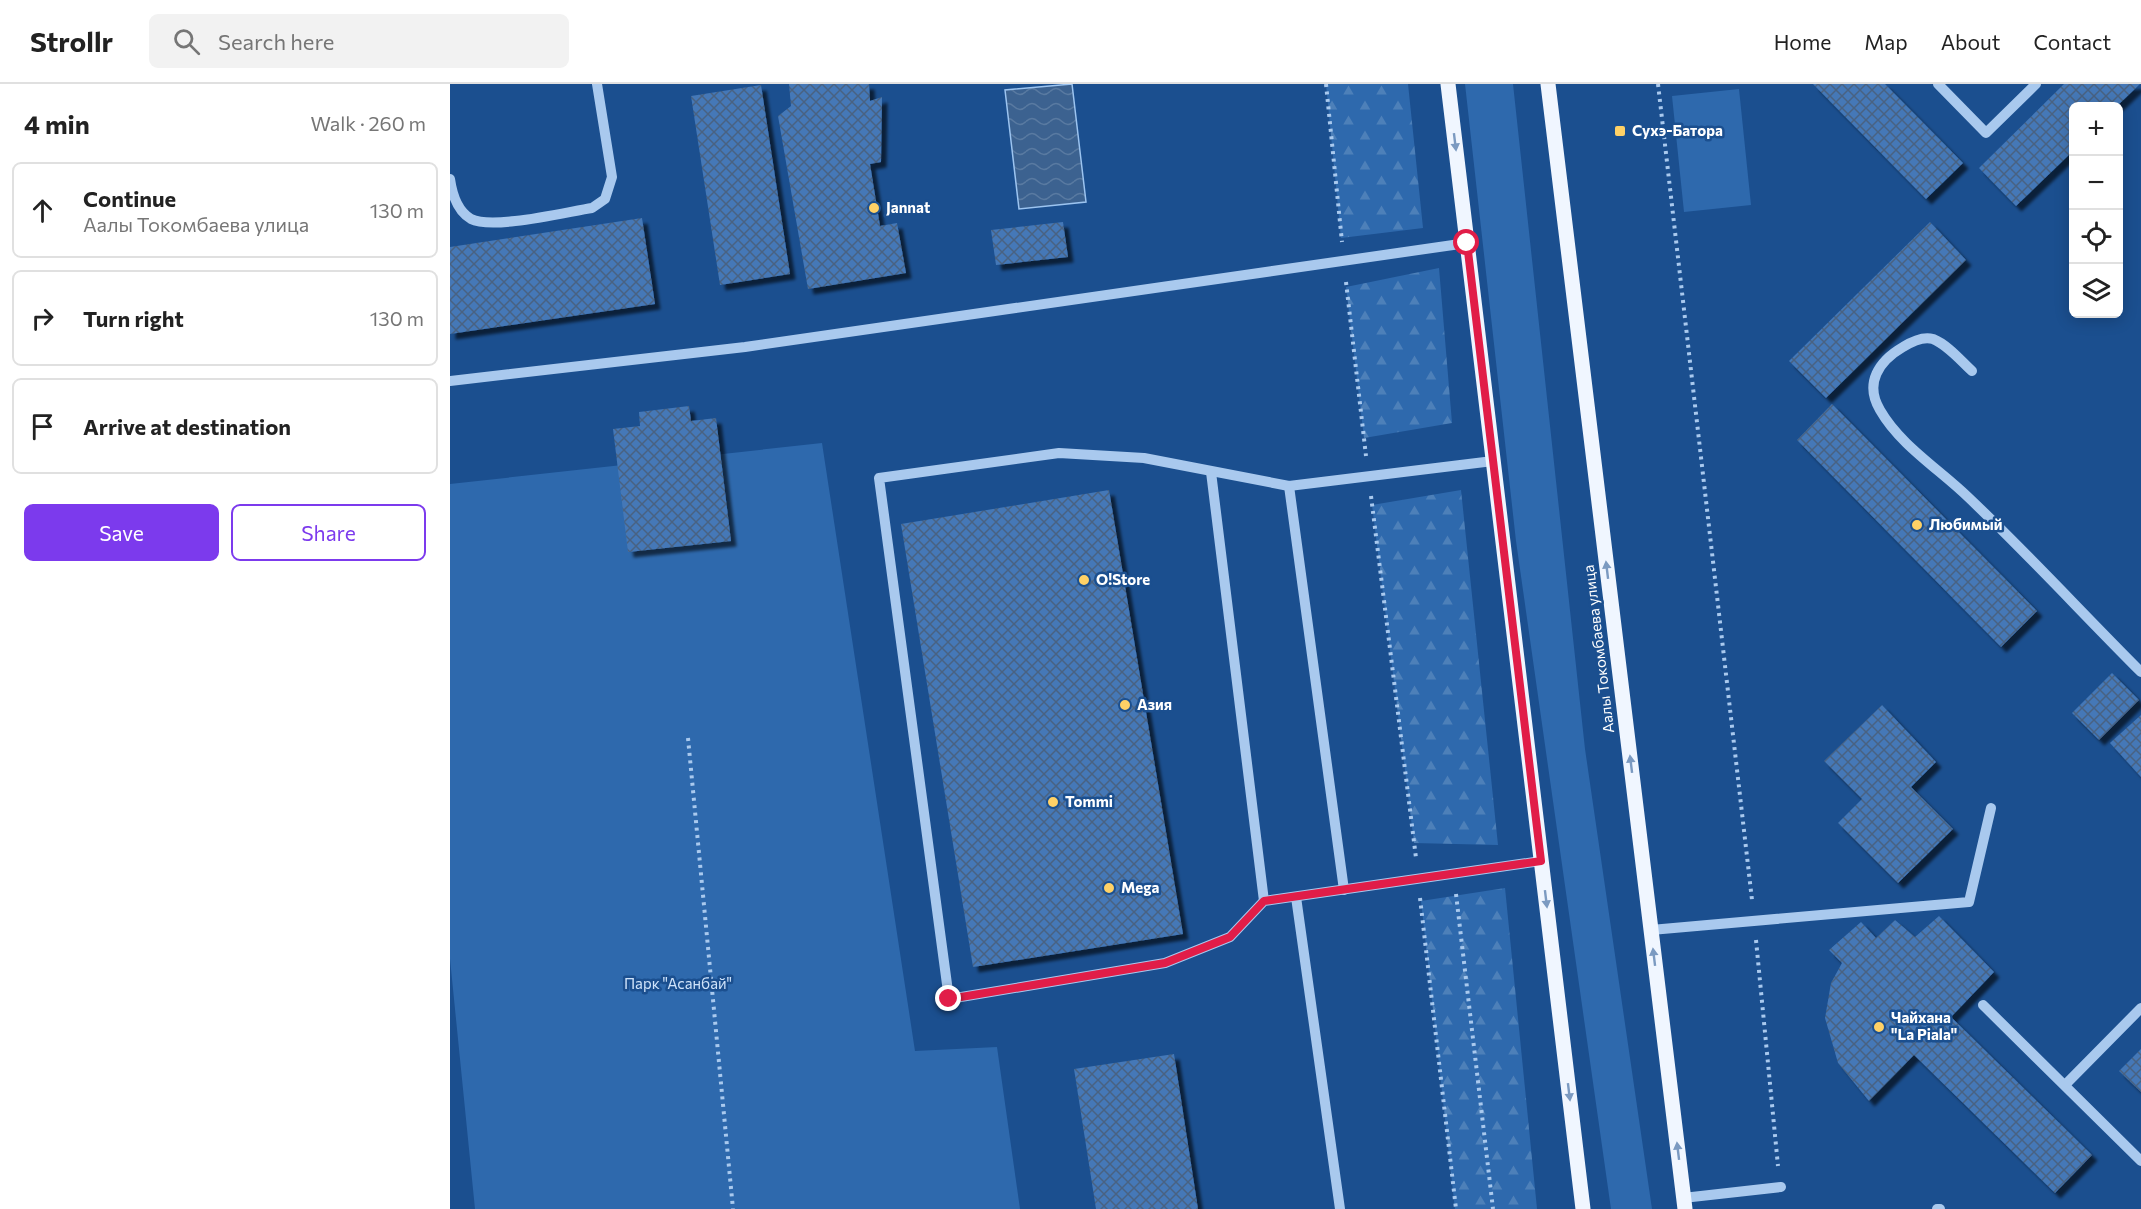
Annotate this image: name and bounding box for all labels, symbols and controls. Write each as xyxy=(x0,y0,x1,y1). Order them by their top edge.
search box xyxy=(149,14,569,68)
text: Strollr xyxy=(30,24,113,58)
icon: search xyxy=(170,25,203,58)
text: Search here xyxy=(218,28,334,55)
text: Home xyxy=(1774,29,1831,54)
text: Map xyxy=(1864,29,1908,54)
text: About xyxy=(1941,29,2000,54)
text: Contact xyxy=(2033,29,2111,54)
map controls xyxy=(2069,102,2123,318)
button: + xyxy=(2069,102,2123,156)
text: 4 min xyxy=(24,108,90,139)
text: Walk · 260 m xyxy=(310,111,426,135)
place label: Сухэ-Батора xyxy=(1632,121,1723,139)
marker: Сухэ-Батора xyxy=(1613,124,1627,138)
one-way arrow xyxy=(1450,133,1460,152)
button: − xyxy=(2069,156,2123,210)
text: Continue xyxy=(83,185,176,212)
icon: ahead xyxy=(26,194,59,227)
text: 130 m xyxy=(370,198,424,222)
place label: Jannat xyxy=(886,198,930,216)
marker: Jannat xyxy=(867,201,881,215)
button: locate xyxy=(2069,210,2123,264)
text: Аалы Токомбаева улица xyxy=(83,212,309,236)
route start xyxy=(1453,229,1479,255)
button: layers xyxy=(2069,264,2123,318)
icon: right xyxy=(26,302,59,335)
text: Turn right xyxy=(83,305,184,332)
text: 130 m xyxy=(370,306,424,330)
icon: arrive xyxy=(26,410,59,443)
text: Arrive at destination xyxy=(83,413,291,440)
button: Save xyxy=(24,504,219,561)
button: Share xyxy=(231,504,426,561)
place label: Любимый xyxy=(1929,515,2002,533)
marker: Любимый xyxy=(1910,518,1924,532)
one-way arrow xyxy=(1603,561,1612,580)
street label: Аалы Токомбаева улица xyxy=(1579,564,1617,734)
place label: O!Store xyxy=(1096,570,1150,588)
marker: O!Store xyxy=(1077,573,1091,587)
place label: Азия xyxy=(1137,695,1172,713)
marker: Азия xyxy=(1118,698,1132,712)
one-way arrow xyxy=(1626,754,1635,773)
place label: Tommi xyxy=(1065,792,1113,810)
marker: Tommi xyxy=(1046,795,1060,809)
place label: Mega xyxy=(1121,878,1159,896)
marker: Mega xyxy=(1102,881,1116,895)
one-way arrow xyxy=(1541,889,1550,908)
one-way arrow xyxy=(1649,948,1659,967)
park label: Парк "Асанбай" xyxy=(624,974,732,992)
route end xyxy=(935,985,961,1011)
place label: Чайхана "La Piala" xyxy=(1891,1008,1957,1043)
marker: Чайхана "La Piala" xyxy=(1872,1020,1886,1034)
one-way arrow xyxy=(1564,1083,1573,1102)
one-way arrow xyxy=(1673,1141,1682,1160)

